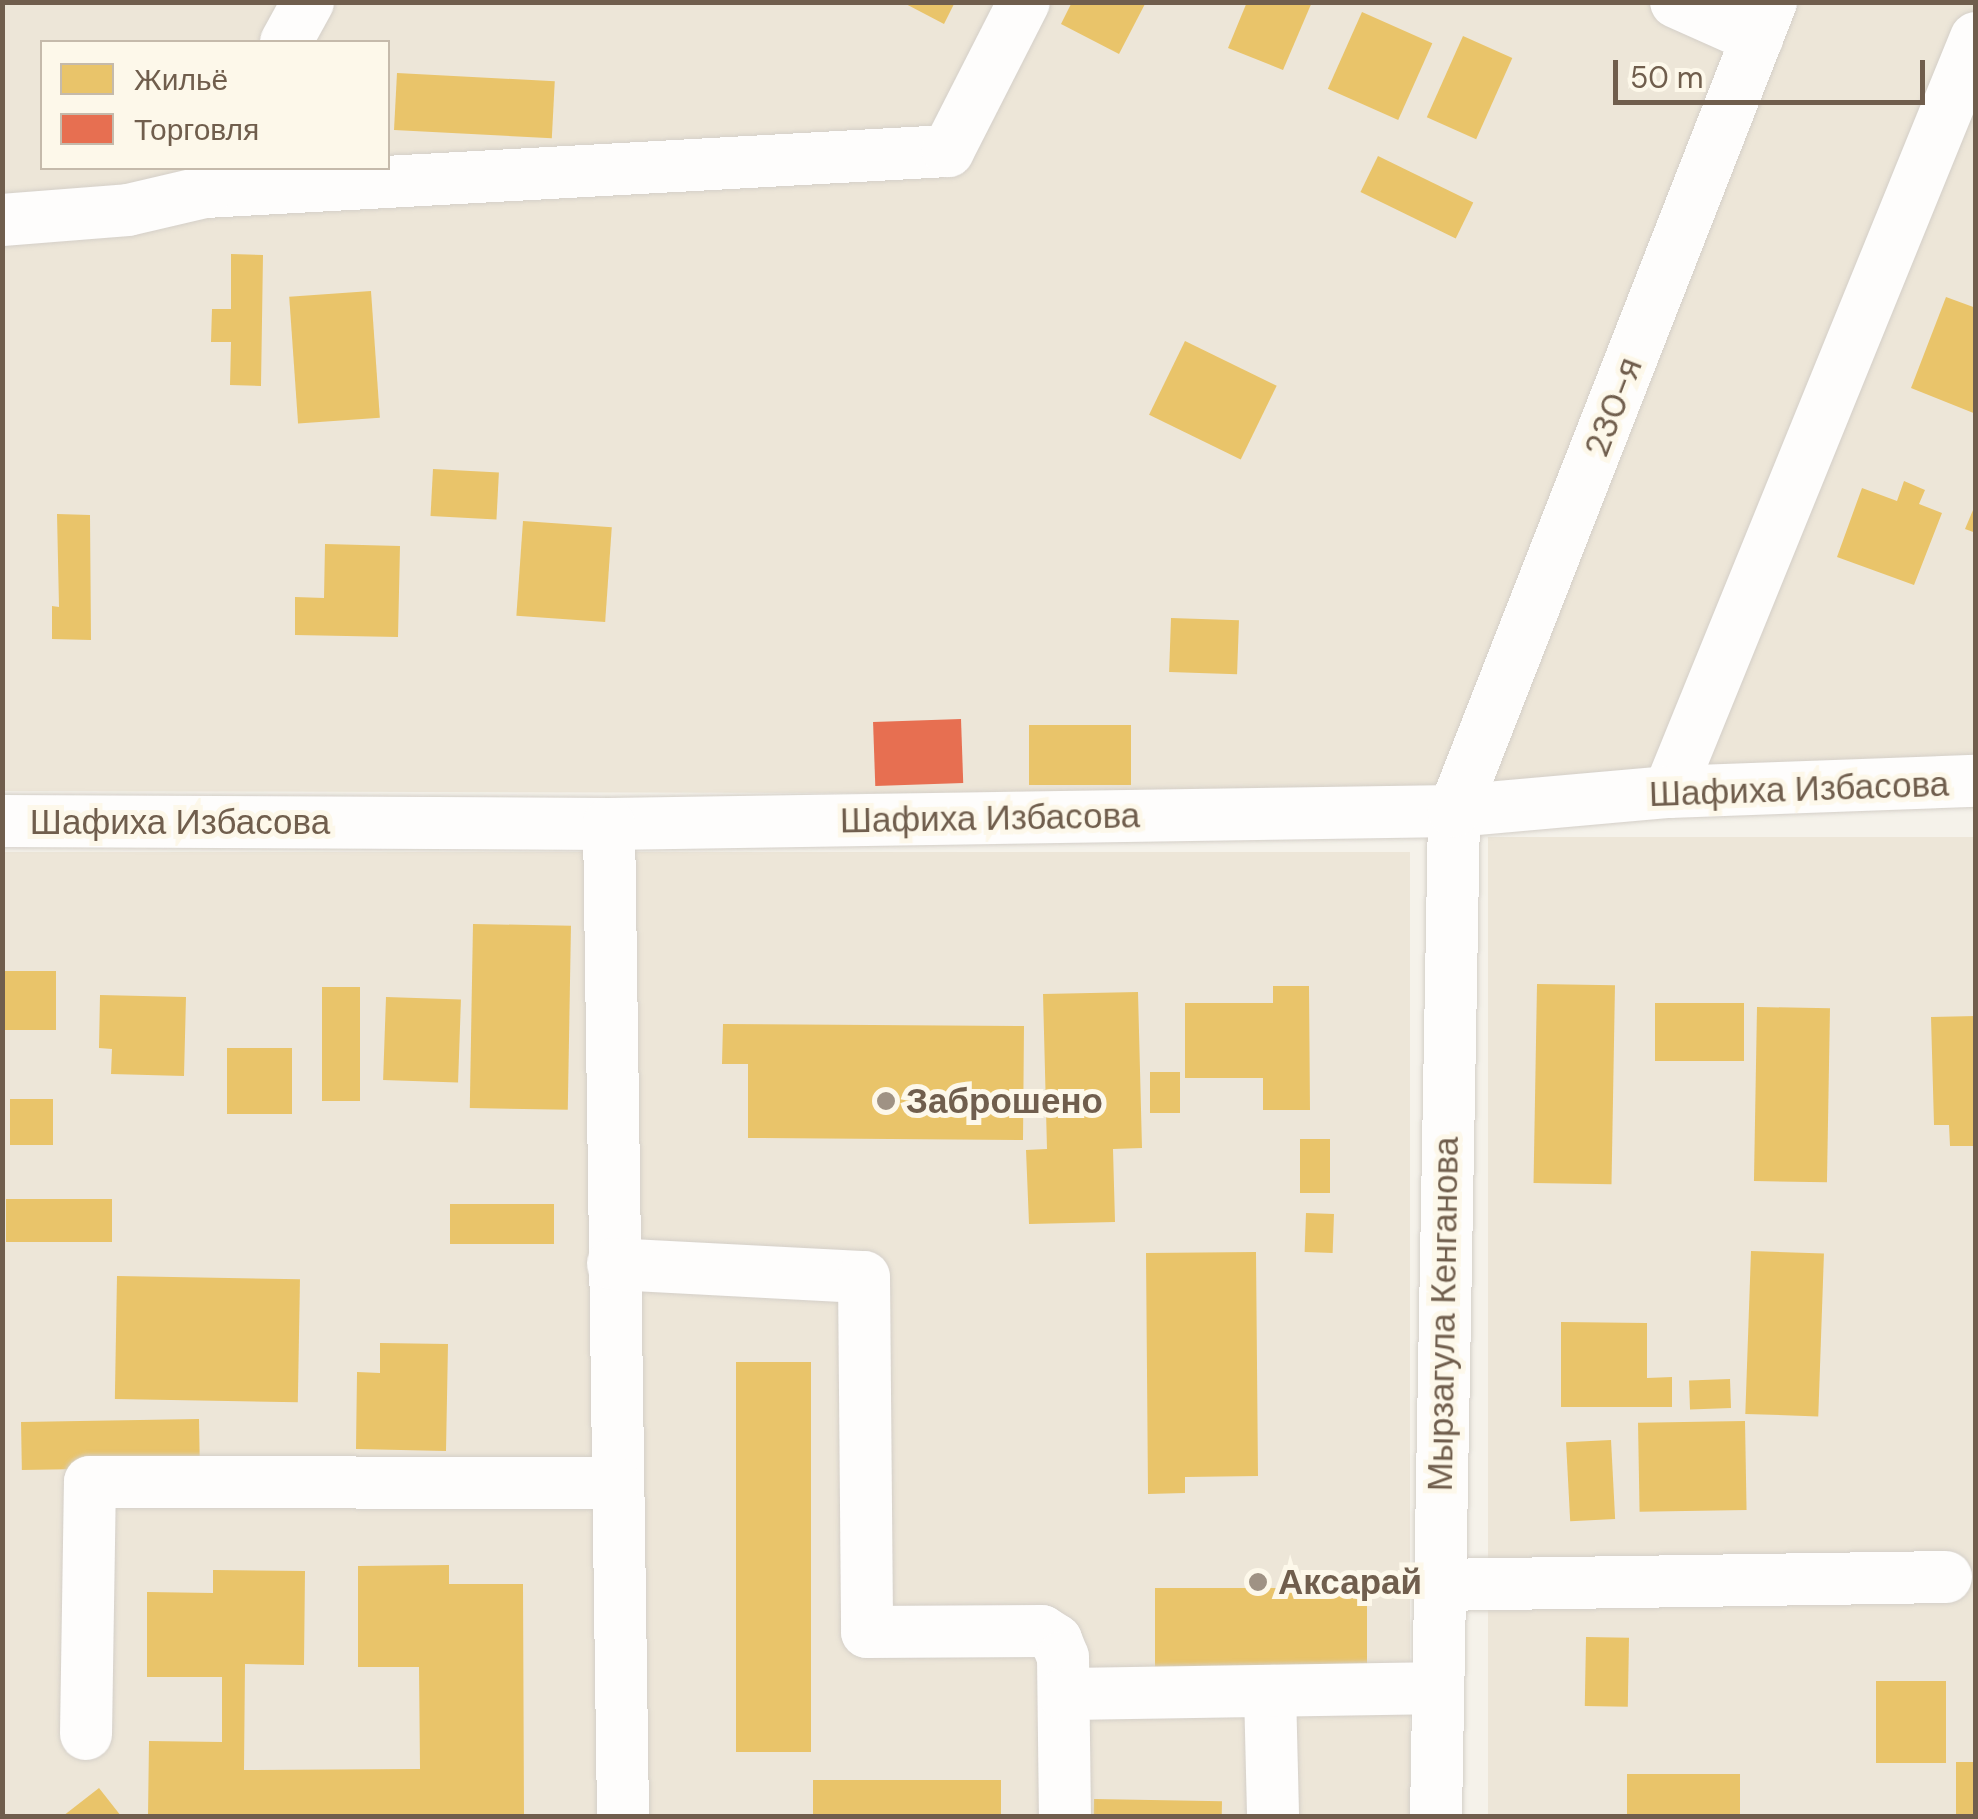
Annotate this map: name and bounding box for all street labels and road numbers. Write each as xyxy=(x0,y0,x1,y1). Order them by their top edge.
street label: 230-я xyxy=(1575,352,1651,462)
street label: Шафиха Избасова xyxy=(1648,763,1950,815)
street label: Шафиха Избасова xyxy=(839,794,1141,842)
street label: Шафиха Избасова xyxy=(30,801,330,843)
street label: Мырзагула Кенганова xyxy=(1419,1136,1467,1492)

